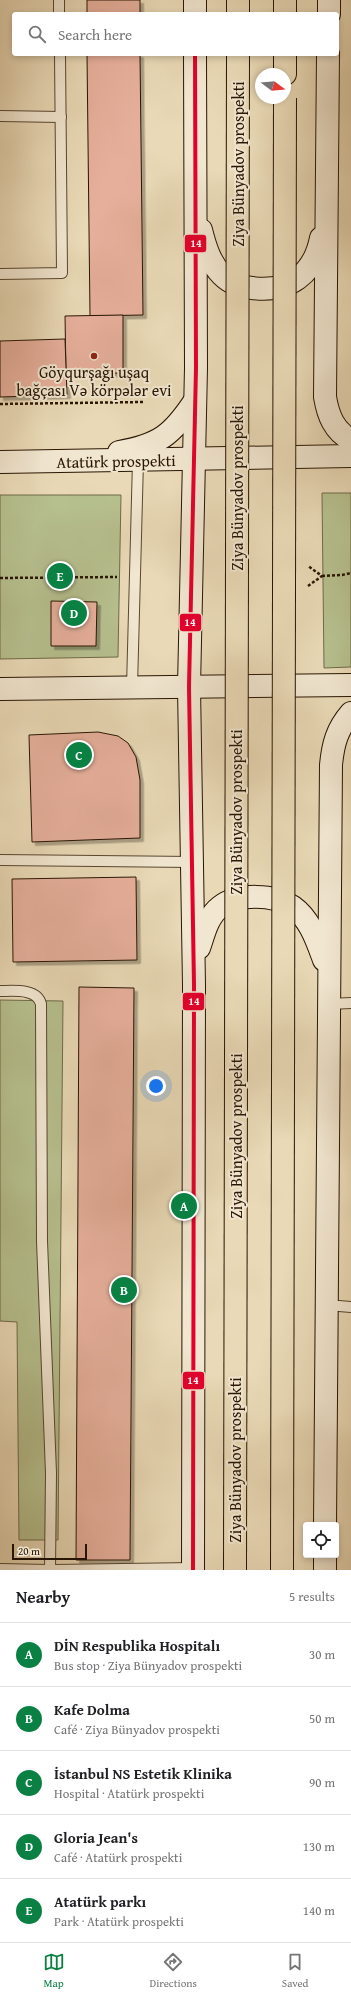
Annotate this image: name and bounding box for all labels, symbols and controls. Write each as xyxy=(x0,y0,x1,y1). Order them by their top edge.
search box xyxy=(12,12,339,56)
icon: search xyxy=(26,23,48,45)
text: Search here xyxy=(58,24,132,45)
north arrow xyxy=(255,68,291,104)
street label: Ziya Bünyadov prospekti xyxy=(226,81,250,247)
line badge: 14 xyxy=(184,234,207,253)
text: 14 xyxy=(190,235,202,251)
marker: Göyqurşağı uşaq bağçası Və körpələr evi xyxy=(89,351,99,361)
place label: Göyqurşağı uşaq bağçası Və körpələr evi xyxy=(16,360,172,402)
street label: Ziya Bünyadov prospekti xyxy=(225,405,249,571)
street label: Atatürk prospekti xyxy=(56,448,176,474)
pin: E xyxy=(47,561,73,591)
pin: D xyxy=(61,598,87,628)
line badge: 14 xyxy=(179,613,202,632)
text: 14 xyxy=(184,614,196,630)
street label: Ziya Bünyadov prospekti xyxy=(224,729,248,895)
pin: C xyxy=(66,740,92,770)
line badge: 14 xyxy=(182,992,205,1011)
text: 14 xyxy=(188,993,200,1009)
street label: Ziya Bünyadov prospekti xyxy=(224,1053,248,1219)
your location xyxy=(146,1076,166,1096)
pin: A xyxy=(171,1191,197,1221)
pin: B xyxy=(111,1275,137,1305)
line badge: 14 xyxy=(182,1371,205,1390)
text: 14 xyxy=(187,1372,199,1388)
street label: Ziya Bünyadov prospekti xyxy=(223,1377,247,1543)
map controls xyxy=(303,1522,339,1558)
button: locate xyxy=(303,1522,339,1558)
scale bar xyxy=(12,1542,87,1561)
text: 20 m xyxy=(18,1543,40,1559)
text: Nearby xyxy=(16,1584,70,1609)
text: 5 results xyxy=(289,1587,335,1606)
text: DİN Respublika Hospitalı xyxy=(54,1635,220,1656)
text: A xyxy=(25,1645,33,1664)
text: 30 m xyxy=(309,1645,335,1664)
text: Bus stop · Ziya Bünyadov prospekti xyxy=(54,1656,242,1675)
text: Kafe Dolma xyxy=(54,1699,130,1720)
text: B xyxy=(25,1709,33,1728)
text: 50 m xyxy=(309,1709,335,1728)
text: Café · Ziya Bünyadov prospekti xyxy=(54,1720,220,1739)
text: İstanbul NS Estetik Klinika xyxy=(54,1763,232,1784)
text: C xyxy=(25,1773,33,1792)
text: 90 m xyxy=(309,1773,335,1792)
text: Hospital · Atatürk prospekti xyxy=(54,1784,204,1803)
text: Gloria Jean's xyxy=(54,1827,138,1848)
text: D xyxy=(25,1837,33,1856)
text: 130 m xyxy=(303,1837,335,1856)
text: Café · Atatürk prospekti xyxy=(54,1848,182,1867)
text: Atatürk parkı xyxy=(54,1891,146,1912)
text: E xyxy=(26,1901,32,1920)
text: 140 m xyxy=(303,1901,335,1920)
text: Park · Atatürk prospekti xyxy=(54,1912,184,1931)
tab: Map xyxy=(43,1951,65,1991)
tab: Directions xyxy=(150,1951,197,1991)
tab: Saved xyxy=(282,1951,308,1991)

